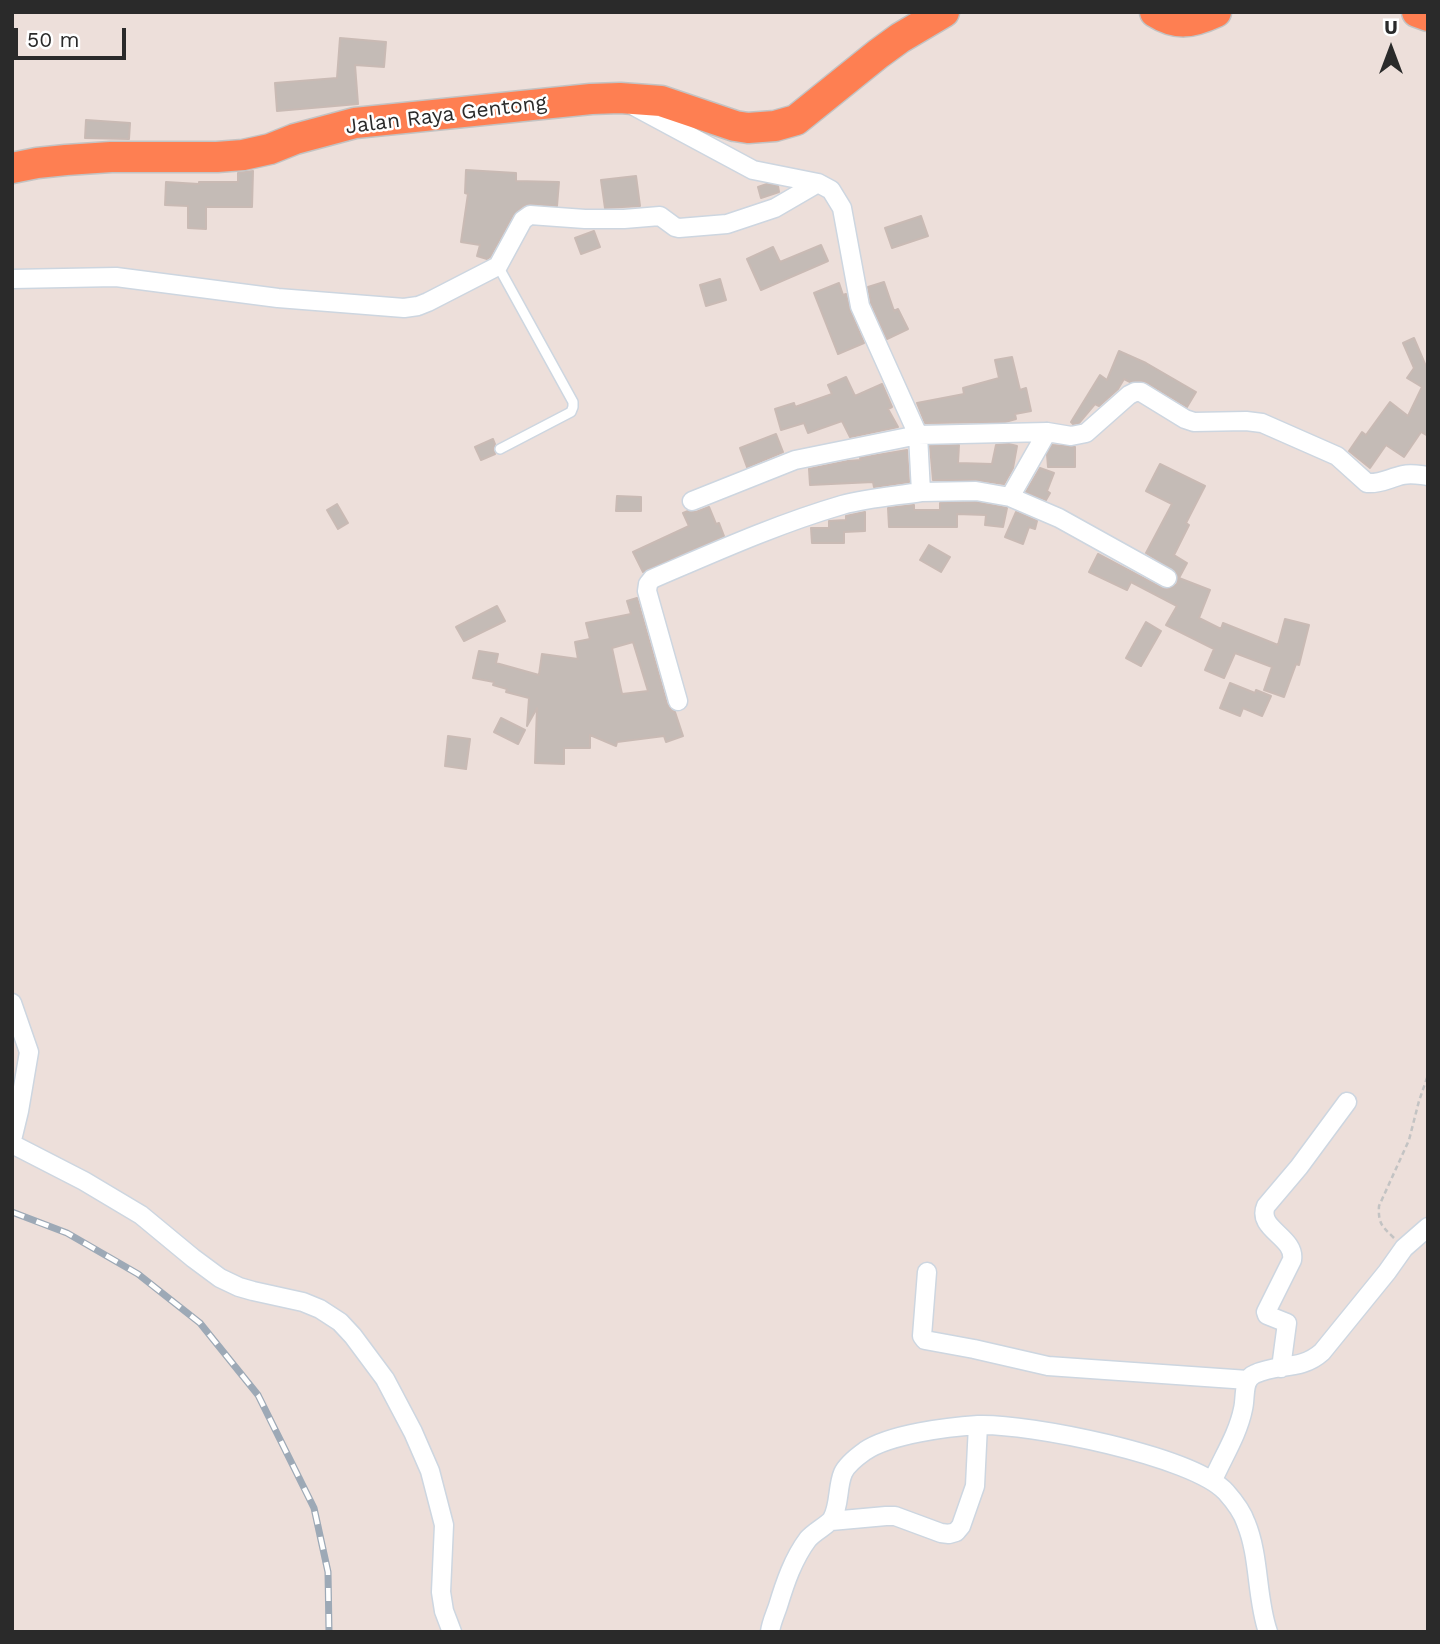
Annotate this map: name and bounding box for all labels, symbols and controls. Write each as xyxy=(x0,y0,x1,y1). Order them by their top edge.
scale bar xyxy=(18,14,130,58)
north arrow xyxy=(1356,14,1426,84)
text: U xyxy=(1384,16,1398,39)
text: 50 m xyxy=(27,27,79,52)
street label: Jalan Raya Gentong xyxy=(344,90,548,140)

